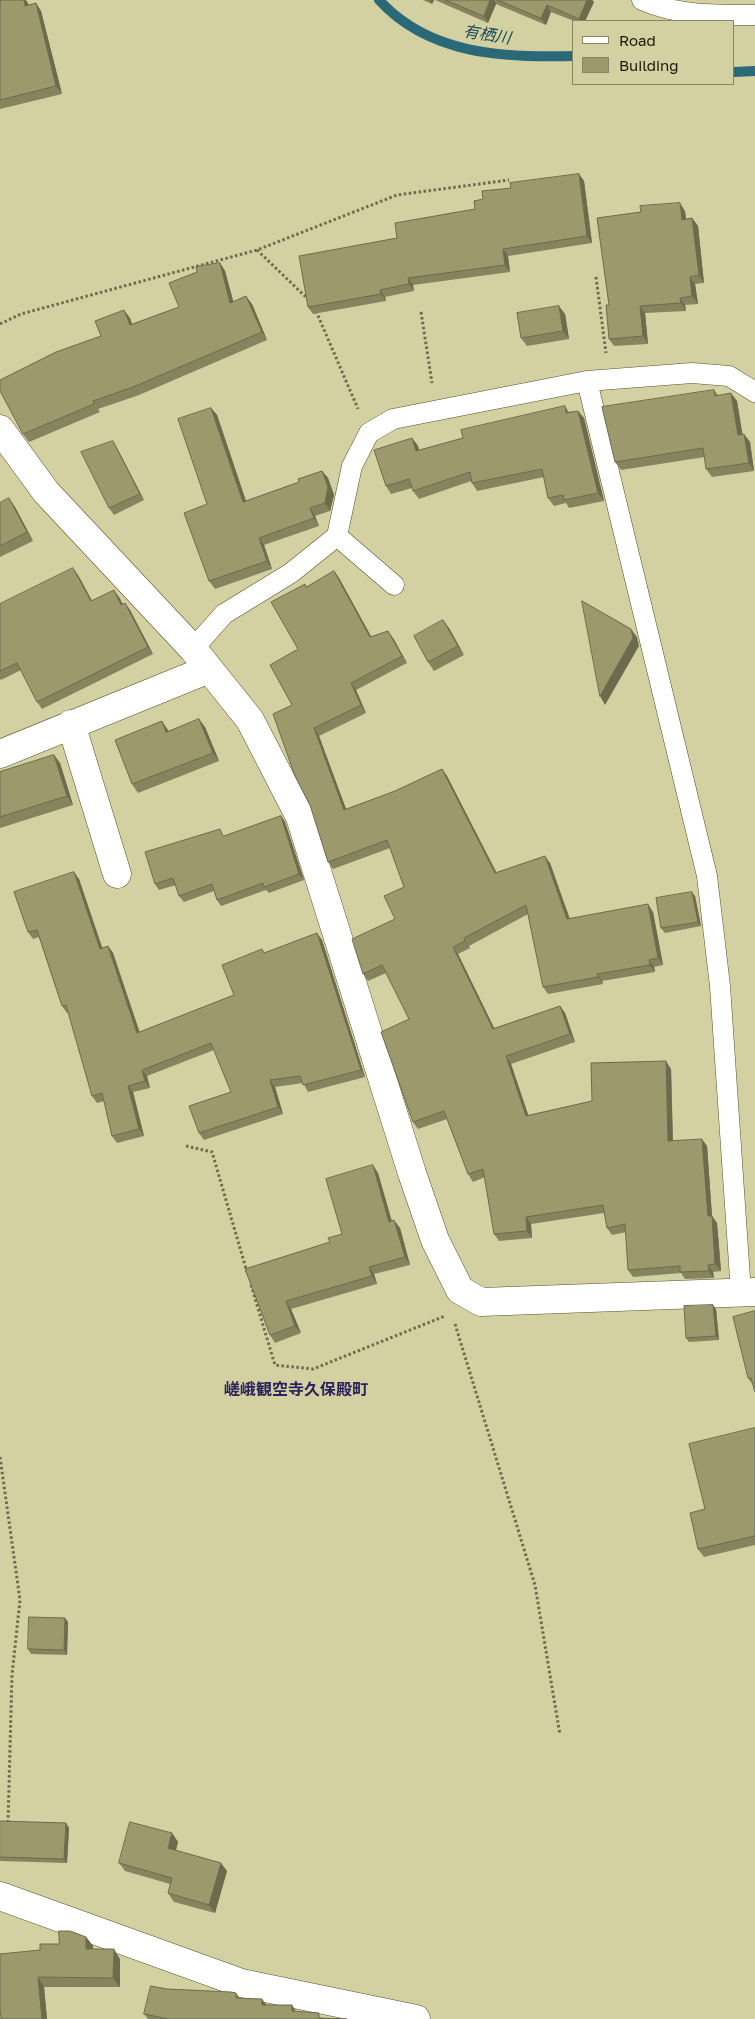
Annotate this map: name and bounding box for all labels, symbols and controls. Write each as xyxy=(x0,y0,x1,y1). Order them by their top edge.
legend xyxy=(572,20,735,85)
water label: 有栖川 xyxy=(462,22,512,48)
text: Road xyxy=(619,31,656,49)
text: Building xyxy=(619,56,679,74)
district label: 嵯峨観空寺久保殿町 xyxy=(224,1380,368,1400)

